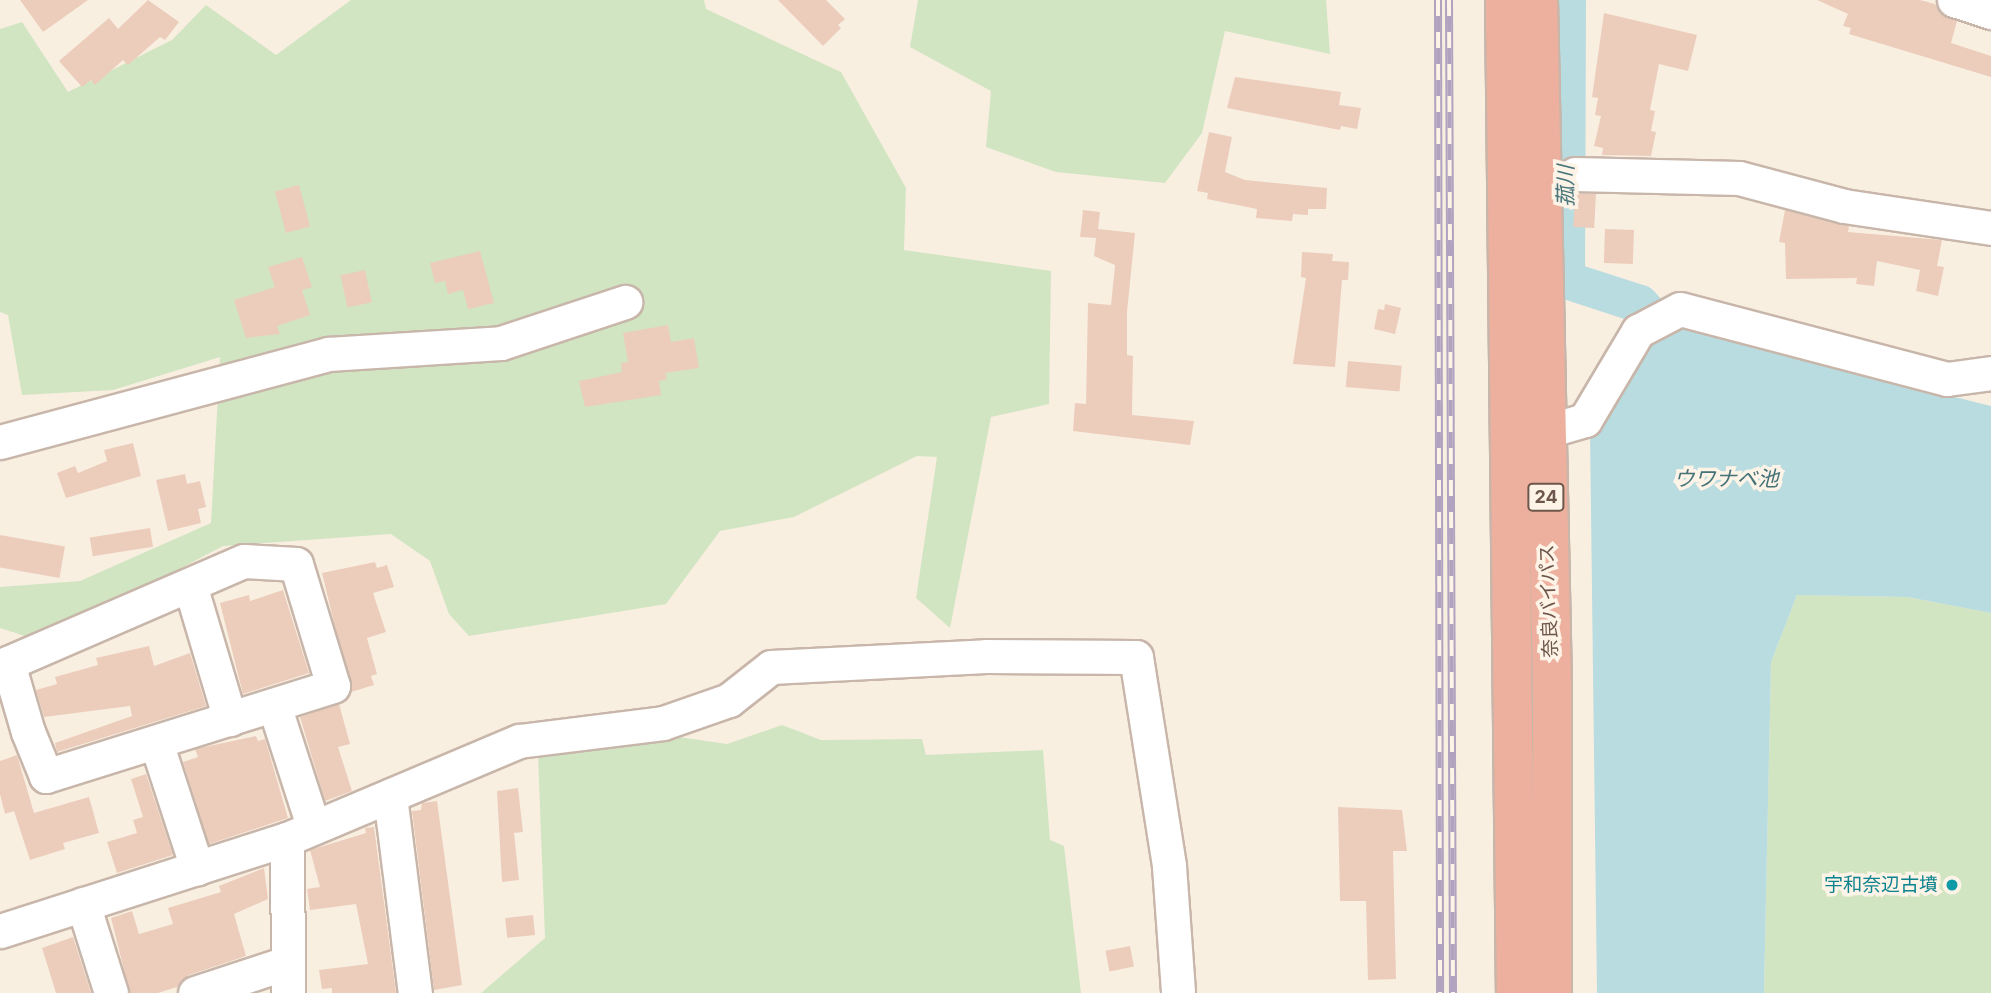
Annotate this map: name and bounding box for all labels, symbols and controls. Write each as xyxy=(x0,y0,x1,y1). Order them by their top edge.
water label: 菰川 xyxy=(1553,165,1579,207)
water label: ウワナベ池 xyxy=(1674,466,1778,492)
road number: 24 xyxy=(1527,482,1565,512)
street label: 奈良バイパス xyxy=(1536,544,1562,658)
place label: 宇和奈辺古墳 xyxy=(1824,874,1938,896)
marker: 宇和奈辺古墳 xyxy=(1944,877,1960,893)

